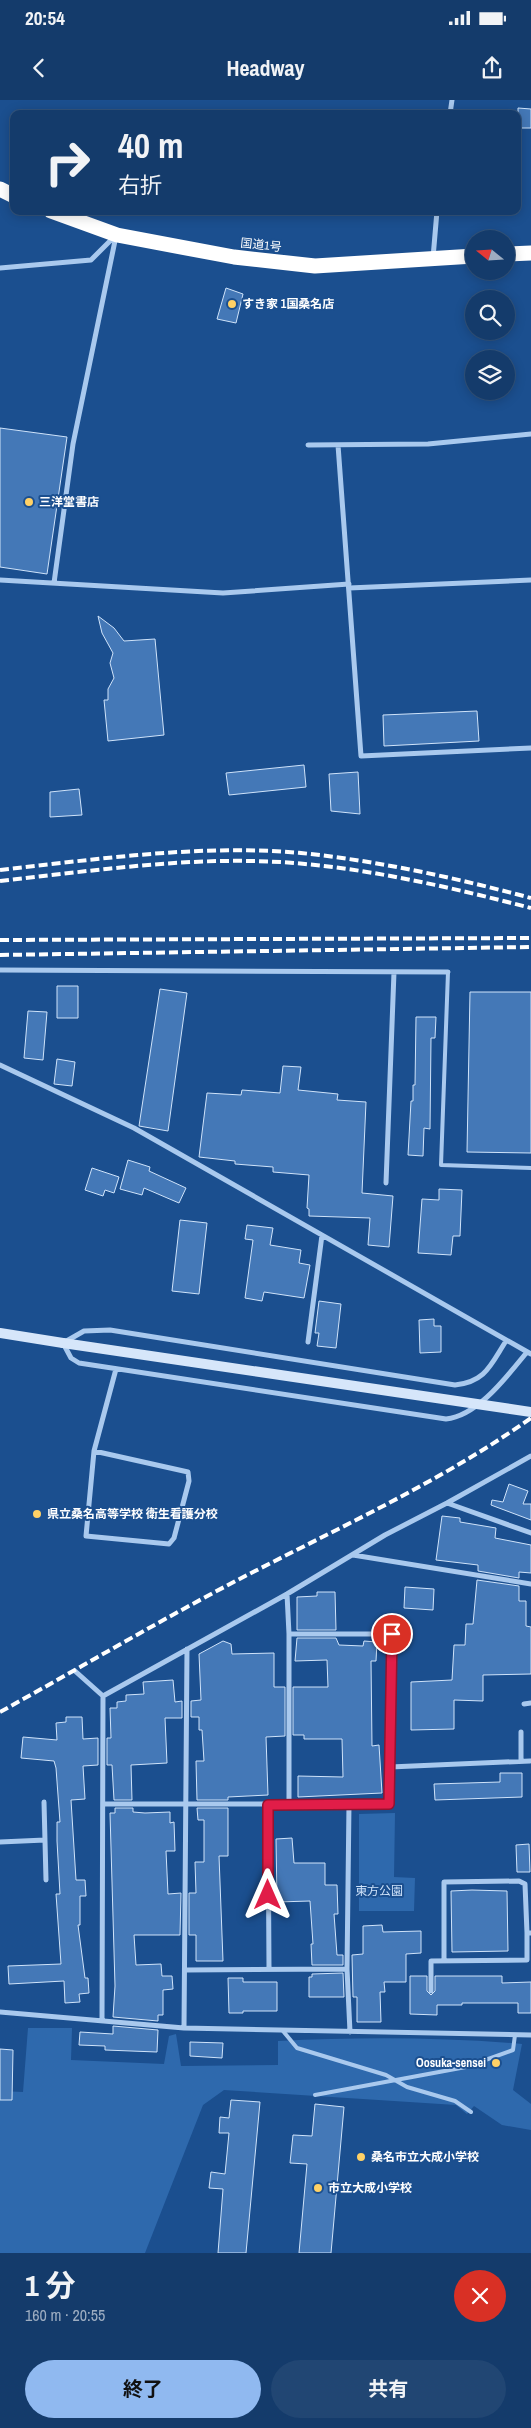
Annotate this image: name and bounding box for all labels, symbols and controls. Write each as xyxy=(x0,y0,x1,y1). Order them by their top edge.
text: 20:54 xyxy=(25,5,65,31)
text: Headway xyxy=(226,53,305,83)
icon: back xyxy=(25,54,53,82)
icon: share xyxy=(478,54,506,82)
text: 40 m xyxy=(118,122,183,169)
icon: right xyxy=(35,130,100,195)
text: 右折 xyxy=(118,170,162,200)
north arrow xyxy=(465,230,515,280)
map controls xyxy=(465,230,515,400)
street label: 国道1号 xyxy=(240,235,282,255)
button: search xyxy=(465,290,515,340)
place label: すき家 1国桑名店 xyxy=(242,296,334,312)
marker: すき家 1国桑名店 xyxy=(226,298,238,310)
button: layers xyxy=(465,350,515,400)
place label: 三洋堂書店 xyxy=(39,494,99,510)
marker: 三洋堂書店 xyxy=(23,496,35,508)
place label: 県立桑名高等学校 衛生看護分校 xyxy=(47,1506,218,1522)
marker: 県立桑名高等学校 衛生看護分校 xyxy=(31,1508,43,1520)
pin xyxy=(371,1613,413,1655)
icon: arrive xyxy=(378,1620,406,1648)
position arrow xyxy=(241,1868,293,1920)
park label: 東方公園 xyxy=(355,1883,403,1899)
place label: Oosuka-sensei xyxy=(416,2055,486,2071)
marker: Oosuka-sensei xyxy=(490,2057,502,2069)
place label: 桑名市立大成小学校 xyxy=(371,2149,479,2165)
marker: 桑名市立大成小学校 xyxy=(355,2151,367,2163)
place label: 市立大成小学校 xyxy=(328,2180,412,2196)
marker: 市立大成小学校 xyxy=(312,2182,324,2194)
text: 1 分 xyxy=(25,2265,76,2305)
button: close xyxy=(454,2270,506,2322)
text: 160 m · 20:55 xyxy=(25,2304,105,2326)
button: 終了 xyxy=(25,2360,261,2418)
button: 共有 xyxy=(271,2360,506,2418)

